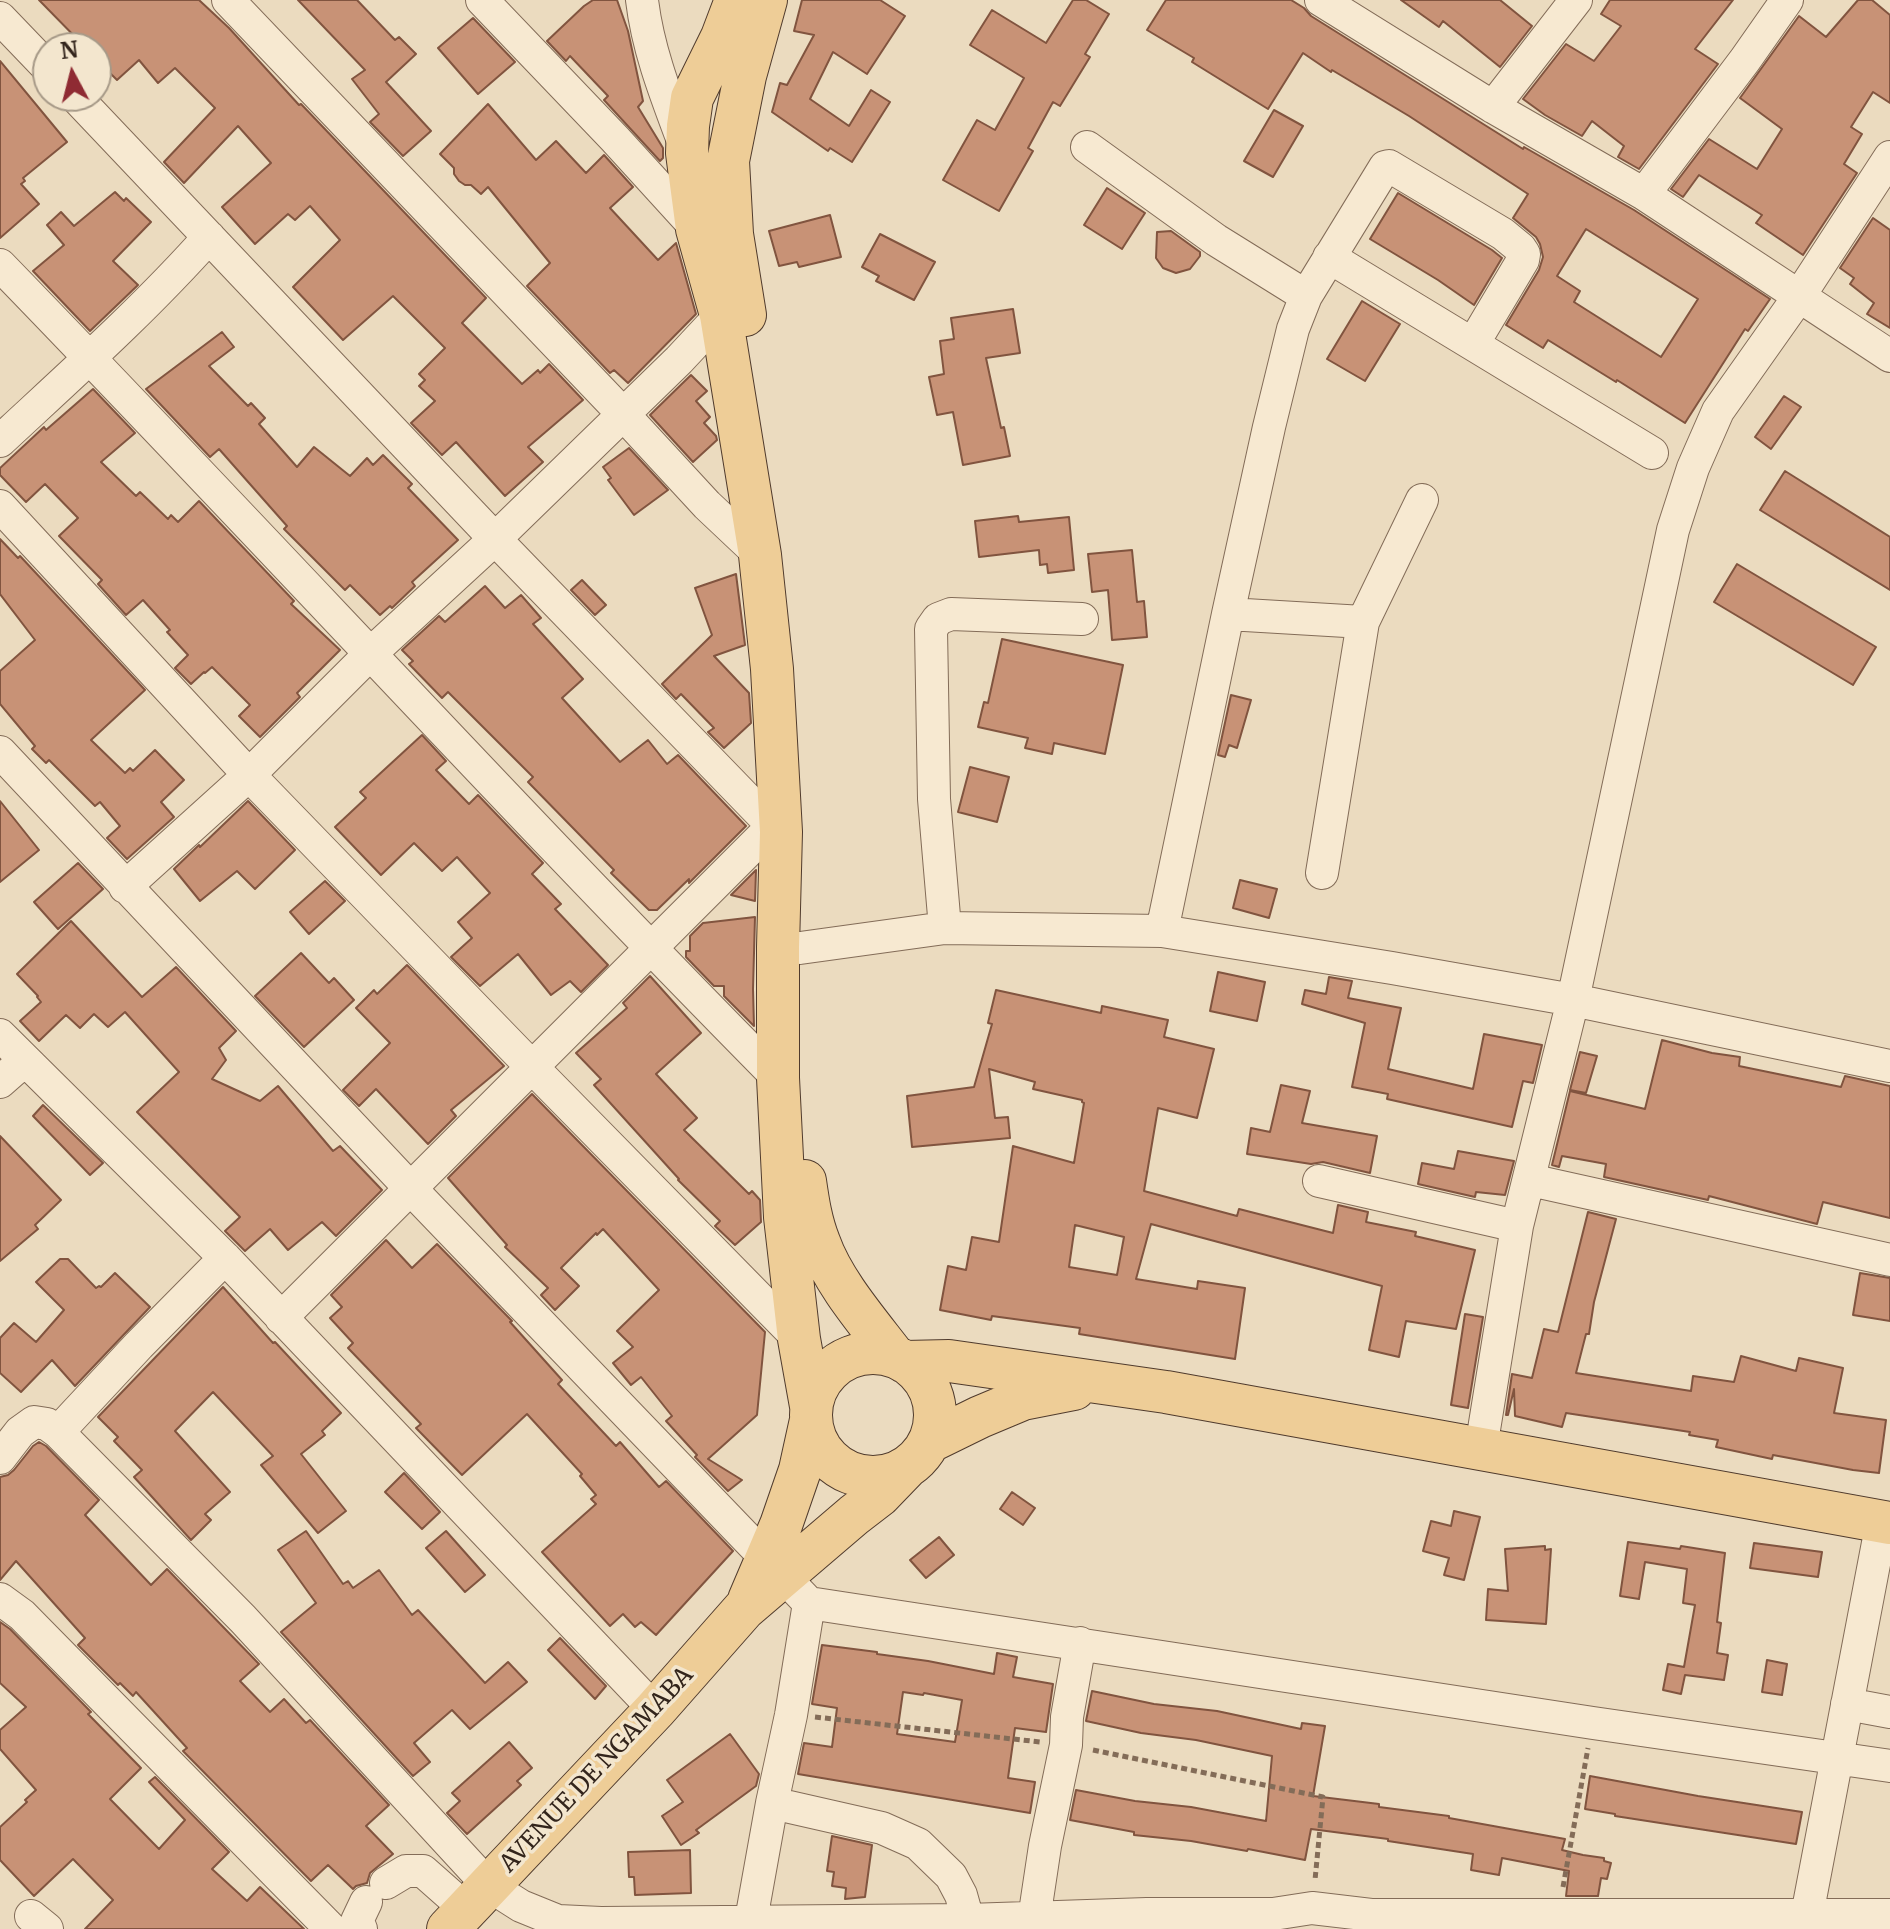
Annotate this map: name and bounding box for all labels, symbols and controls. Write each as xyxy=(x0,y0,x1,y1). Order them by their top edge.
north arrow xyxy=(32,32,112,112)
text: N xyxy=(59,35,80,65)
street label: AVENUE DE NGAMABA xyxy=(494,1661,700,1879)

